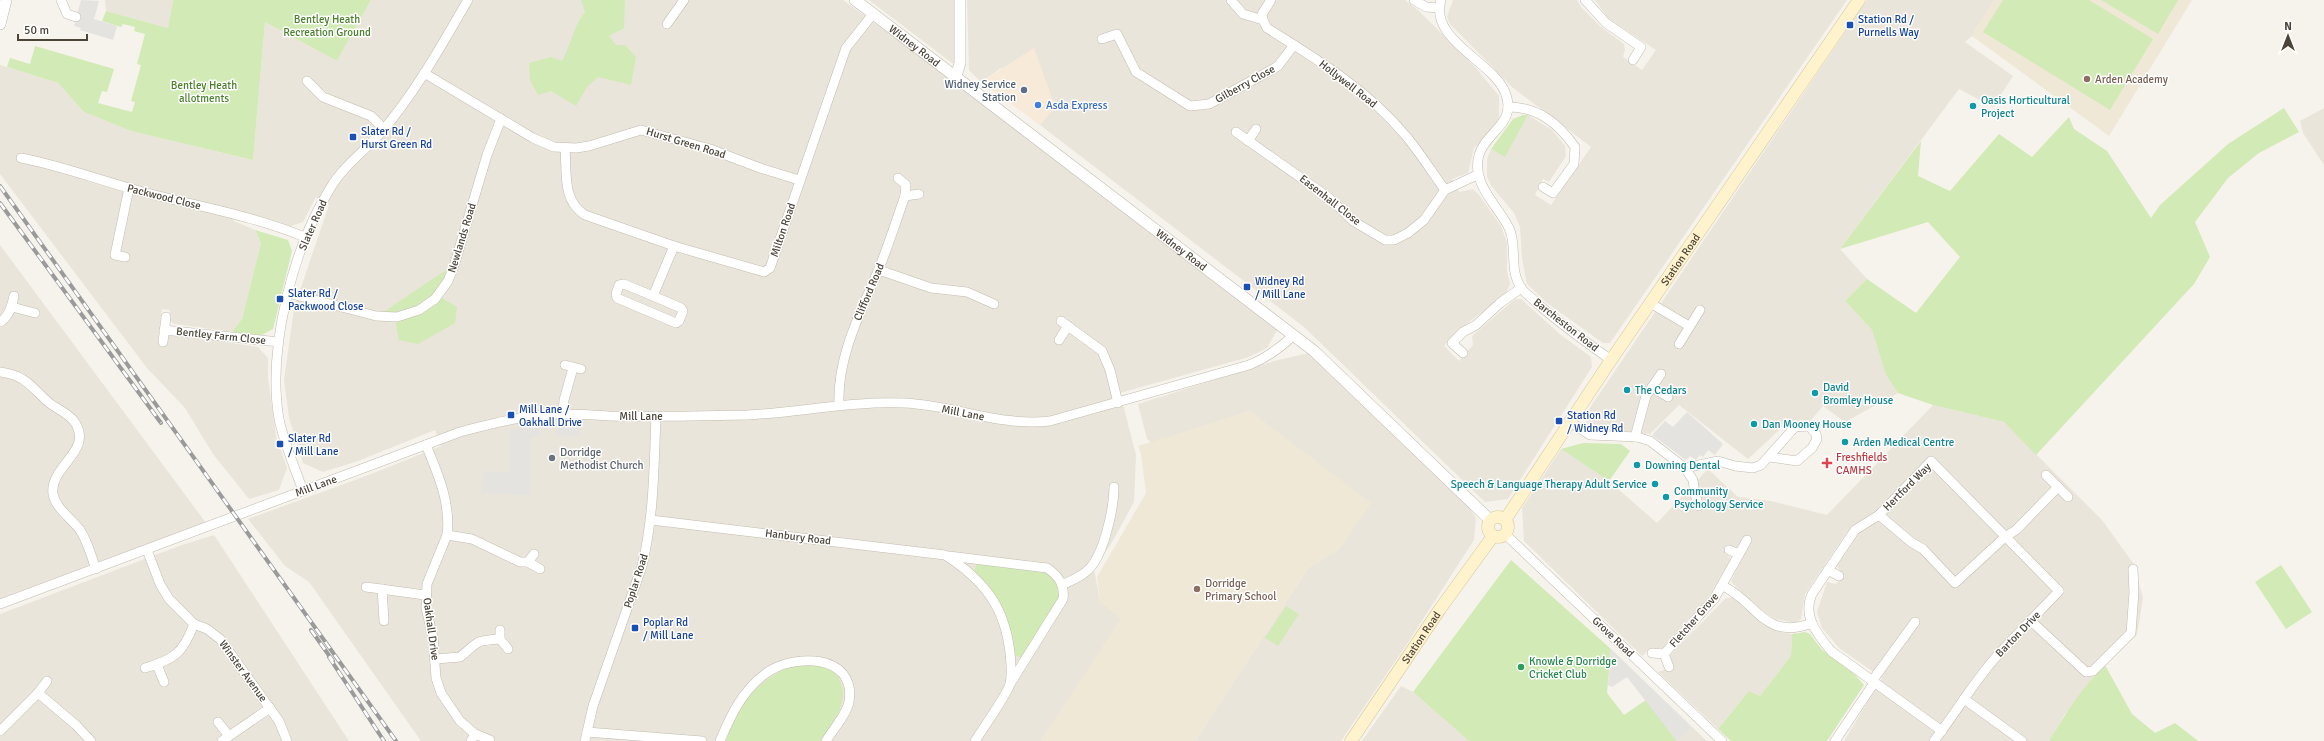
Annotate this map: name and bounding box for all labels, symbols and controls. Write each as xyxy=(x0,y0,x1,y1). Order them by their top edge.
park label: Bentley Heath Recreation Ground xyxy=(283,13,371,39)
place label: Station Rd / Purnells Way xyxy=(1858,13,1920,39)
scale bar xyxy=(18,16,87,42)
north arrow xyxy=(2268,16,2308,56)
marker: Station Rd / Purnells Way xyxy=(1845,20,1855,30)
text: N xyxy=(2284,20,2292,33)
street label: Widney Road xyxy=(886,22,943,69)
text: 50 m xyxy=(24,23,49,38)
street label: Hollywell Road xyxy=(1316,57,1380,111)
street label: Gilberry Close xyxy=(1213,62,1277,106)
place label: Arden Academy xyxy=(2095,73,2169,86)
marker: Arden Academy xyxy=(2082,74,2092,84)
place label: Widney Service Station xyxy=(944,78,1016,104)
park label: Bentley Heath allotments xyxy=(171,79,237,105)
marker: Widney Service Station xyxy=(1019,85,1029,95)
place label: Oasis Horticultural Project xyxy=(1981,94,2070,120)
place label: Asda Express xyxy=(1046,99,1108,112)
marker: Asda Express xyxy=(1033,100,1043,110)
marker: Oasis Horticultural Project xyxy=(1968,101,1978,111)
place label: Slater Rd / Hurst Green Rd xyxy=(361,125,432,151)
street label: Hurst Green Road xyxy=(645,125,727,161)
marker: Slater Rd / Hurst Green Rd xyxy=(348,132,358,142)
street label: Easenhall Close xyxy=(1297,172,1363,228)
street label: Packwood Close xyxy=(126,182,202,212)
street label: Slater Road xyxy=(296,198,330,252)
street label: Newlands Road xyxy=(445,201,479,274)
street label: Milton Road xyxy=(768,201,798,259)
street label: Widney Road xyxy=(1153,226,1210,273)
street label: Station Road xyxy=(1658,231,1703,288)
street label: Clifford Road xyxy=(851,261,887,323)
place label: Widney Rd / Mill Lane xyxy=(1255,275,1305,301)
marker: Widney Rd / Mill Lane xyxy=(1242,282,1252,292)
place label: Slater Rd / Packwood Close xyxy=(288,287,364,313)
marker: Slater Rd / Packwood Close xyxy=(275,294,285,304)
street label: Barcheston Road xyxy=(1531,296,1601,355)
street label: Bentley Farm Close xyxy=(176,325,266,347)
place label: David Bromley House xyxy=(1823,381,1893,407)
place label: The Cedars xyxy=(1635,384,1687,397)
marker: The Cedars xyxy=(1622,385,1632,395)
marker: David Bromley House xyxy=(1810,388,1820,398)
street label: Mill Lane xyxy=(940,402,986,424)
place label: Mill Lane / Oakhall Drive xyxy=(519,403,582,429)
place label: Station Rd / Widney Rd xyxy=(1567,409,1624,435)
marker: Mill Lane / Oakhall Drive xyxy=(506,410,516,420)
street label: Mill Lane xyxy=(619,410,663,423)
marker: Station Rd / Widney Rd xyxy=(1554,416,1564,426)
place label: Dan Mooney House xyxy=(1762,418,1852,431)
marker: Dan Mooney House xyxy=(1749,419,1759,429)
place label: Slater Rd / Mill Lane xyxy=(288,432,338,458)
place label: Arden Medical Centre xyxy=(1853,436,1954,449)
marker: Arden Medical Centre xyxy=(1840,437,1850,447)
marker: Slater Rd / Mill Lane xyxy=(275,439,285,449)
place label: Dorridge Methodist Church xyxy=(560,446,643,472)
place label: Freshfields CAMHS xyxy=(1836,451,1888,477)
marker: Dorridge Methodist Church xyxy=(547,453,557,463)
marker: Freshfields CAMHS xyxy=(1821,457,1833,469)
place label: Downing Dental xyxy=(1645,459,1720,472)
marker: Downing Dental xyxy=(1632,460,1642,470)
street label: Hertford Way xyxy=(1880,460,1934,514)
street label: Mill Lane xyxy=(293,472,339,500)
place label: Speech & Language Therapy Adult Service xyxy=(1451,478,1647,491)
marker: Speech & Language Therapy Adult Service xyxy=(1650,479,1660,489)
place label: Community Psychology Service xyxy=(1674,485,1763,511)
marker: Community Psychology Service xyxy=(1661,492,1671,502)
street label: Hanbury Road xyxy=(764,527,832,548)
street label: Poplar Road xyxy=(621,552,651,610)
place label: Dorridge Primary School xyxy=(1205,577,1276,603)
marker: Dorridge Primary School xyxy=(1192,584,1202,594)
street label: Fletcher Grove xyxy=(1667,590,1721,650)
street label: Oakhall Drive xyxy=(420,597,442,661)
street label: Barton Drive xyxy=(1993,608,2043,660)
street label: Station Road xyxy=(1399,609,1443,666)
street label: Grove Road xyxy=(1589,614,1637,660)
place label: Poplar Rd / Mill Lane xyxy=(643,616,693,642)
marker: Poplar Rd / Mill Lane xyxy=(630,623,640,633)
street label: Winster Avenue xyxy=(216,638,270,704)
place label: Knowle & Dorridge Cricket Club xyxy=(1529,655,1617,681)
marker: Knowle & Dorridge Cricket Club xyxy=(1516,662,1526,672)

